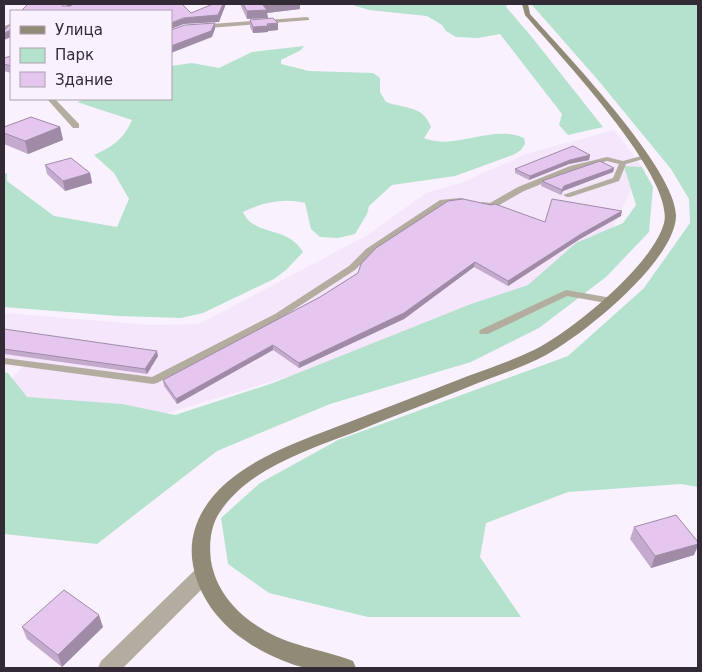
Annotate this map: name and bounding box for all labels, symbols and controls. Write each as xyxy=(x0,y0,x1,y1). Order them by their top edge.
legend xyxy=(10,10,172,100)
text: Улица xyxy=(55,21,103,39)
text: Парк xyxy=(55,46,94,64)
text: Здание xyxy=(55,71,113,89)

